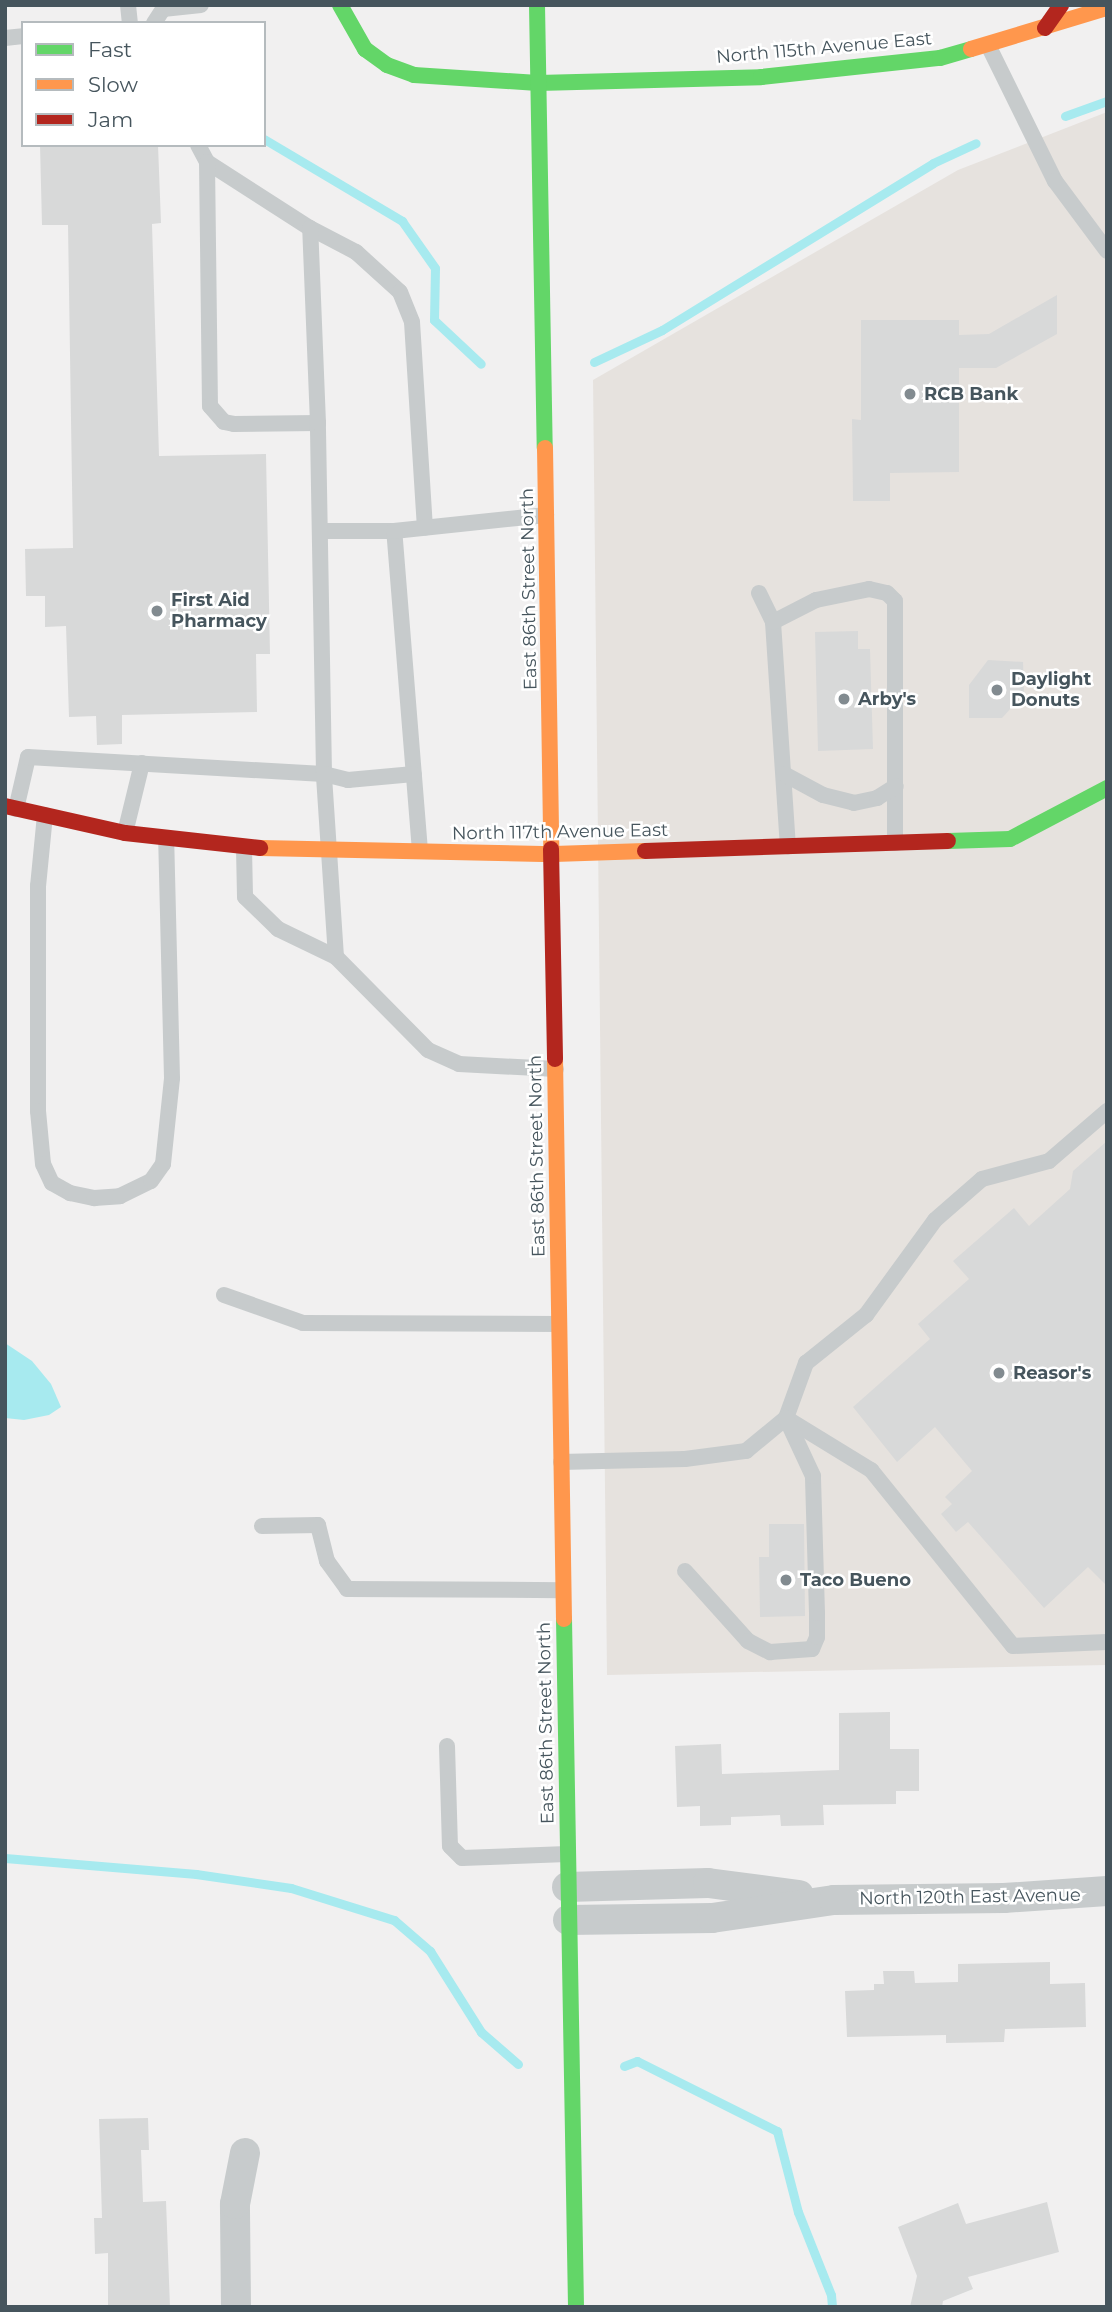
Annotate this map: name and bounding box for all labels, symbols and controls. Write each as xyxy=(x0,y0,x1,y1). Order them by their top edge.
legend xyxy=(21,21,266,147)
street label: North 115th Avenue East xyxy=(715,28,933,68)
text: Fast xyxy=(88,37,132,62)
text: Slow xyxy=(88,72,138,97)
text: Jam xyxy=(88,107,133,132)
place label: RCB Bank xyxy=(924,383,1018,405)
marker: RCB Bank xyxy=(902,386,918,402)
street label: East 86th Street North xyxy=(516,488,542,690)
place label: First Aid Pharmacy xyxy=(171,590,267,632)
marker: First Aid Pharmacy xyxy=(149,603,165,619)
place label: Daylight Donuts xyxy=(1011,669,1091,712)
marker: Daylight Donuts xyxy=(989,682,1005,698)
place label: Arby's xyxy=(858,688,916,710)
marker: Arby's xyxy=(836,691,852,707)
street label: North 117th Avenue East xyxy=(452,819,668,845)
street label: East 86th Street North xyxy=(524,1055,550,1257)
place label: Reasor's xyxy=(1013,1362,1091,1384)
marker: Reasor's xyxy=(991,1365,1007,1381)
place label: Taco Bueno xyxy=(800,1569,911,1591)
marker: Taco Bueno xyxy=(778,1572,794,1588)
street label: East 86th Street North xyxy=(533,1622,559,1824)
street label: North 120th East Avenue xyxy=(859,1884,1081,1910)

